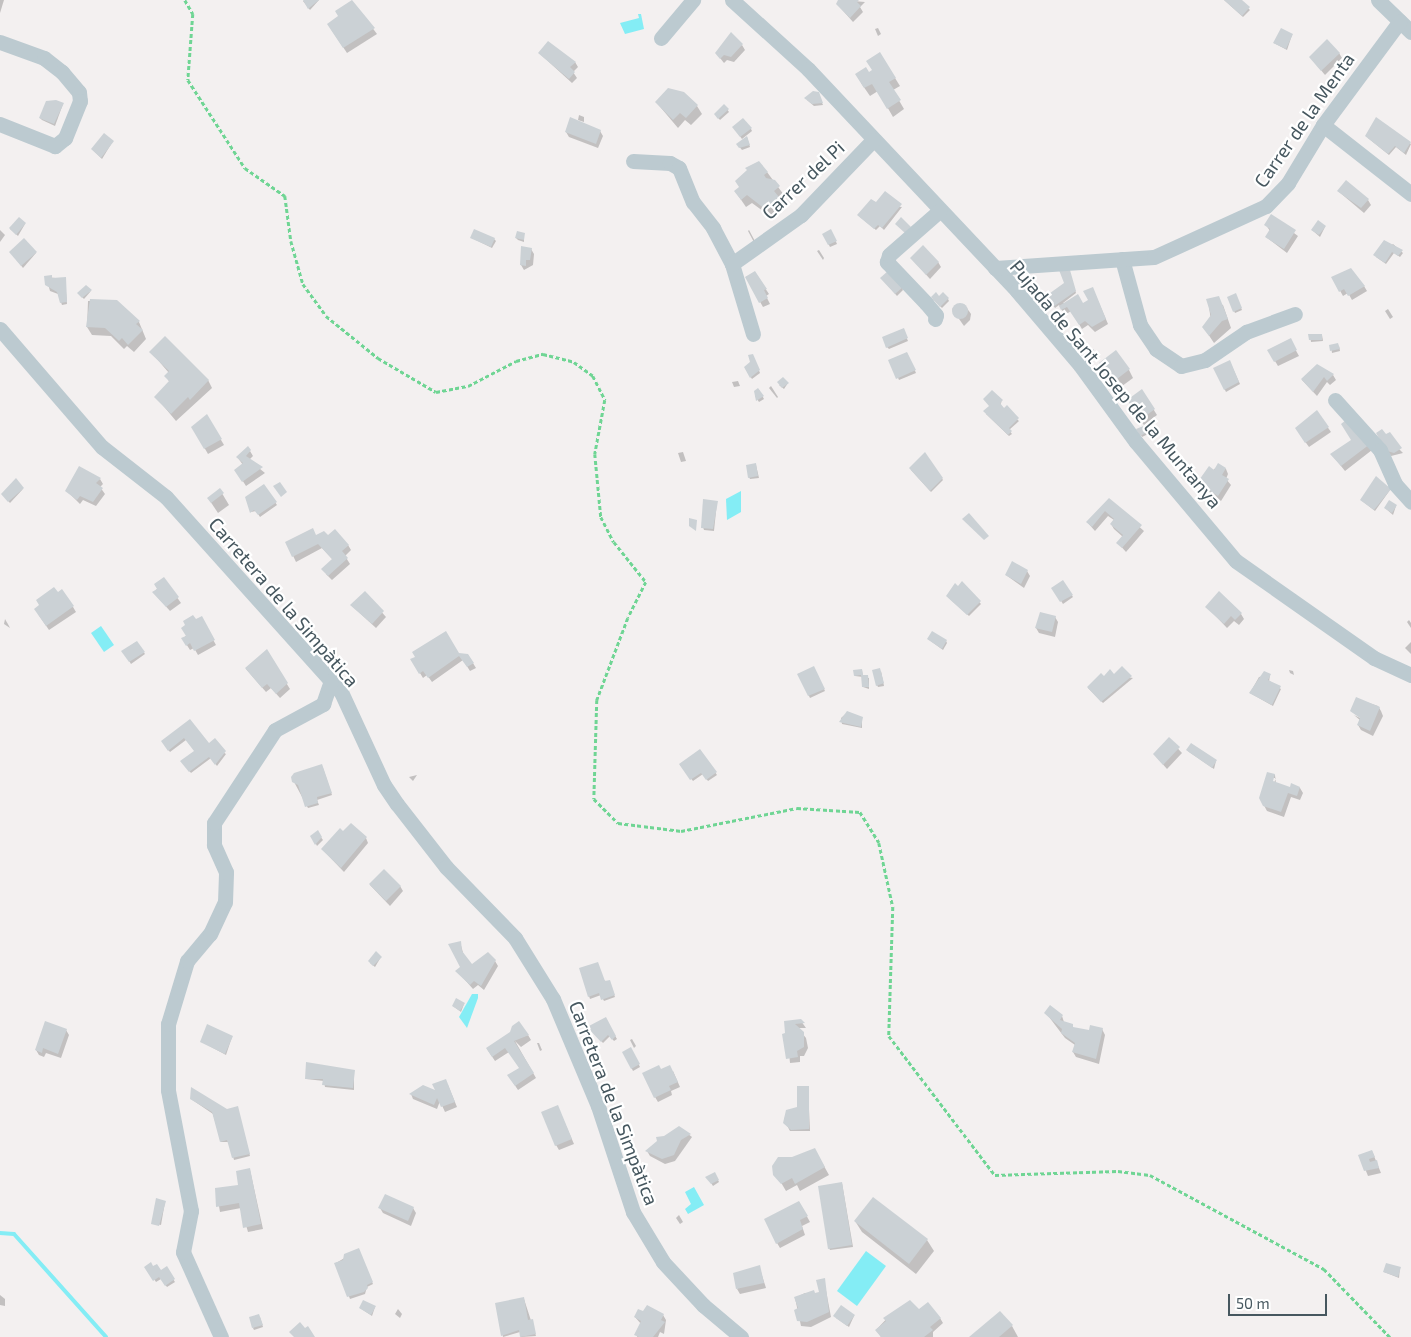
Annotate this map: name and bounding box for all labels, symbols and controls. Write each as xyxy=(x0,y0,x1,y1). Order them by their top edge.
street label: Carrer de la Menta xyxy=(1249,48,1359,192)
street label: Carrer del Pi xyxy=(757,136,849,224)
street label: Pujada de Sant Josep de la Muntanya xyxy=(1005,255,1227,513)
street label: Carretera de la Simpàtica xyxy=(204,513,364,691)
street label: Carretera de la Simpàtica xyxy=(564,998,664,1208)
scale bar xyxy=(1231,1284,1330,1316)
text: 50 m xyxy=(1236,1294,1270,1312)

